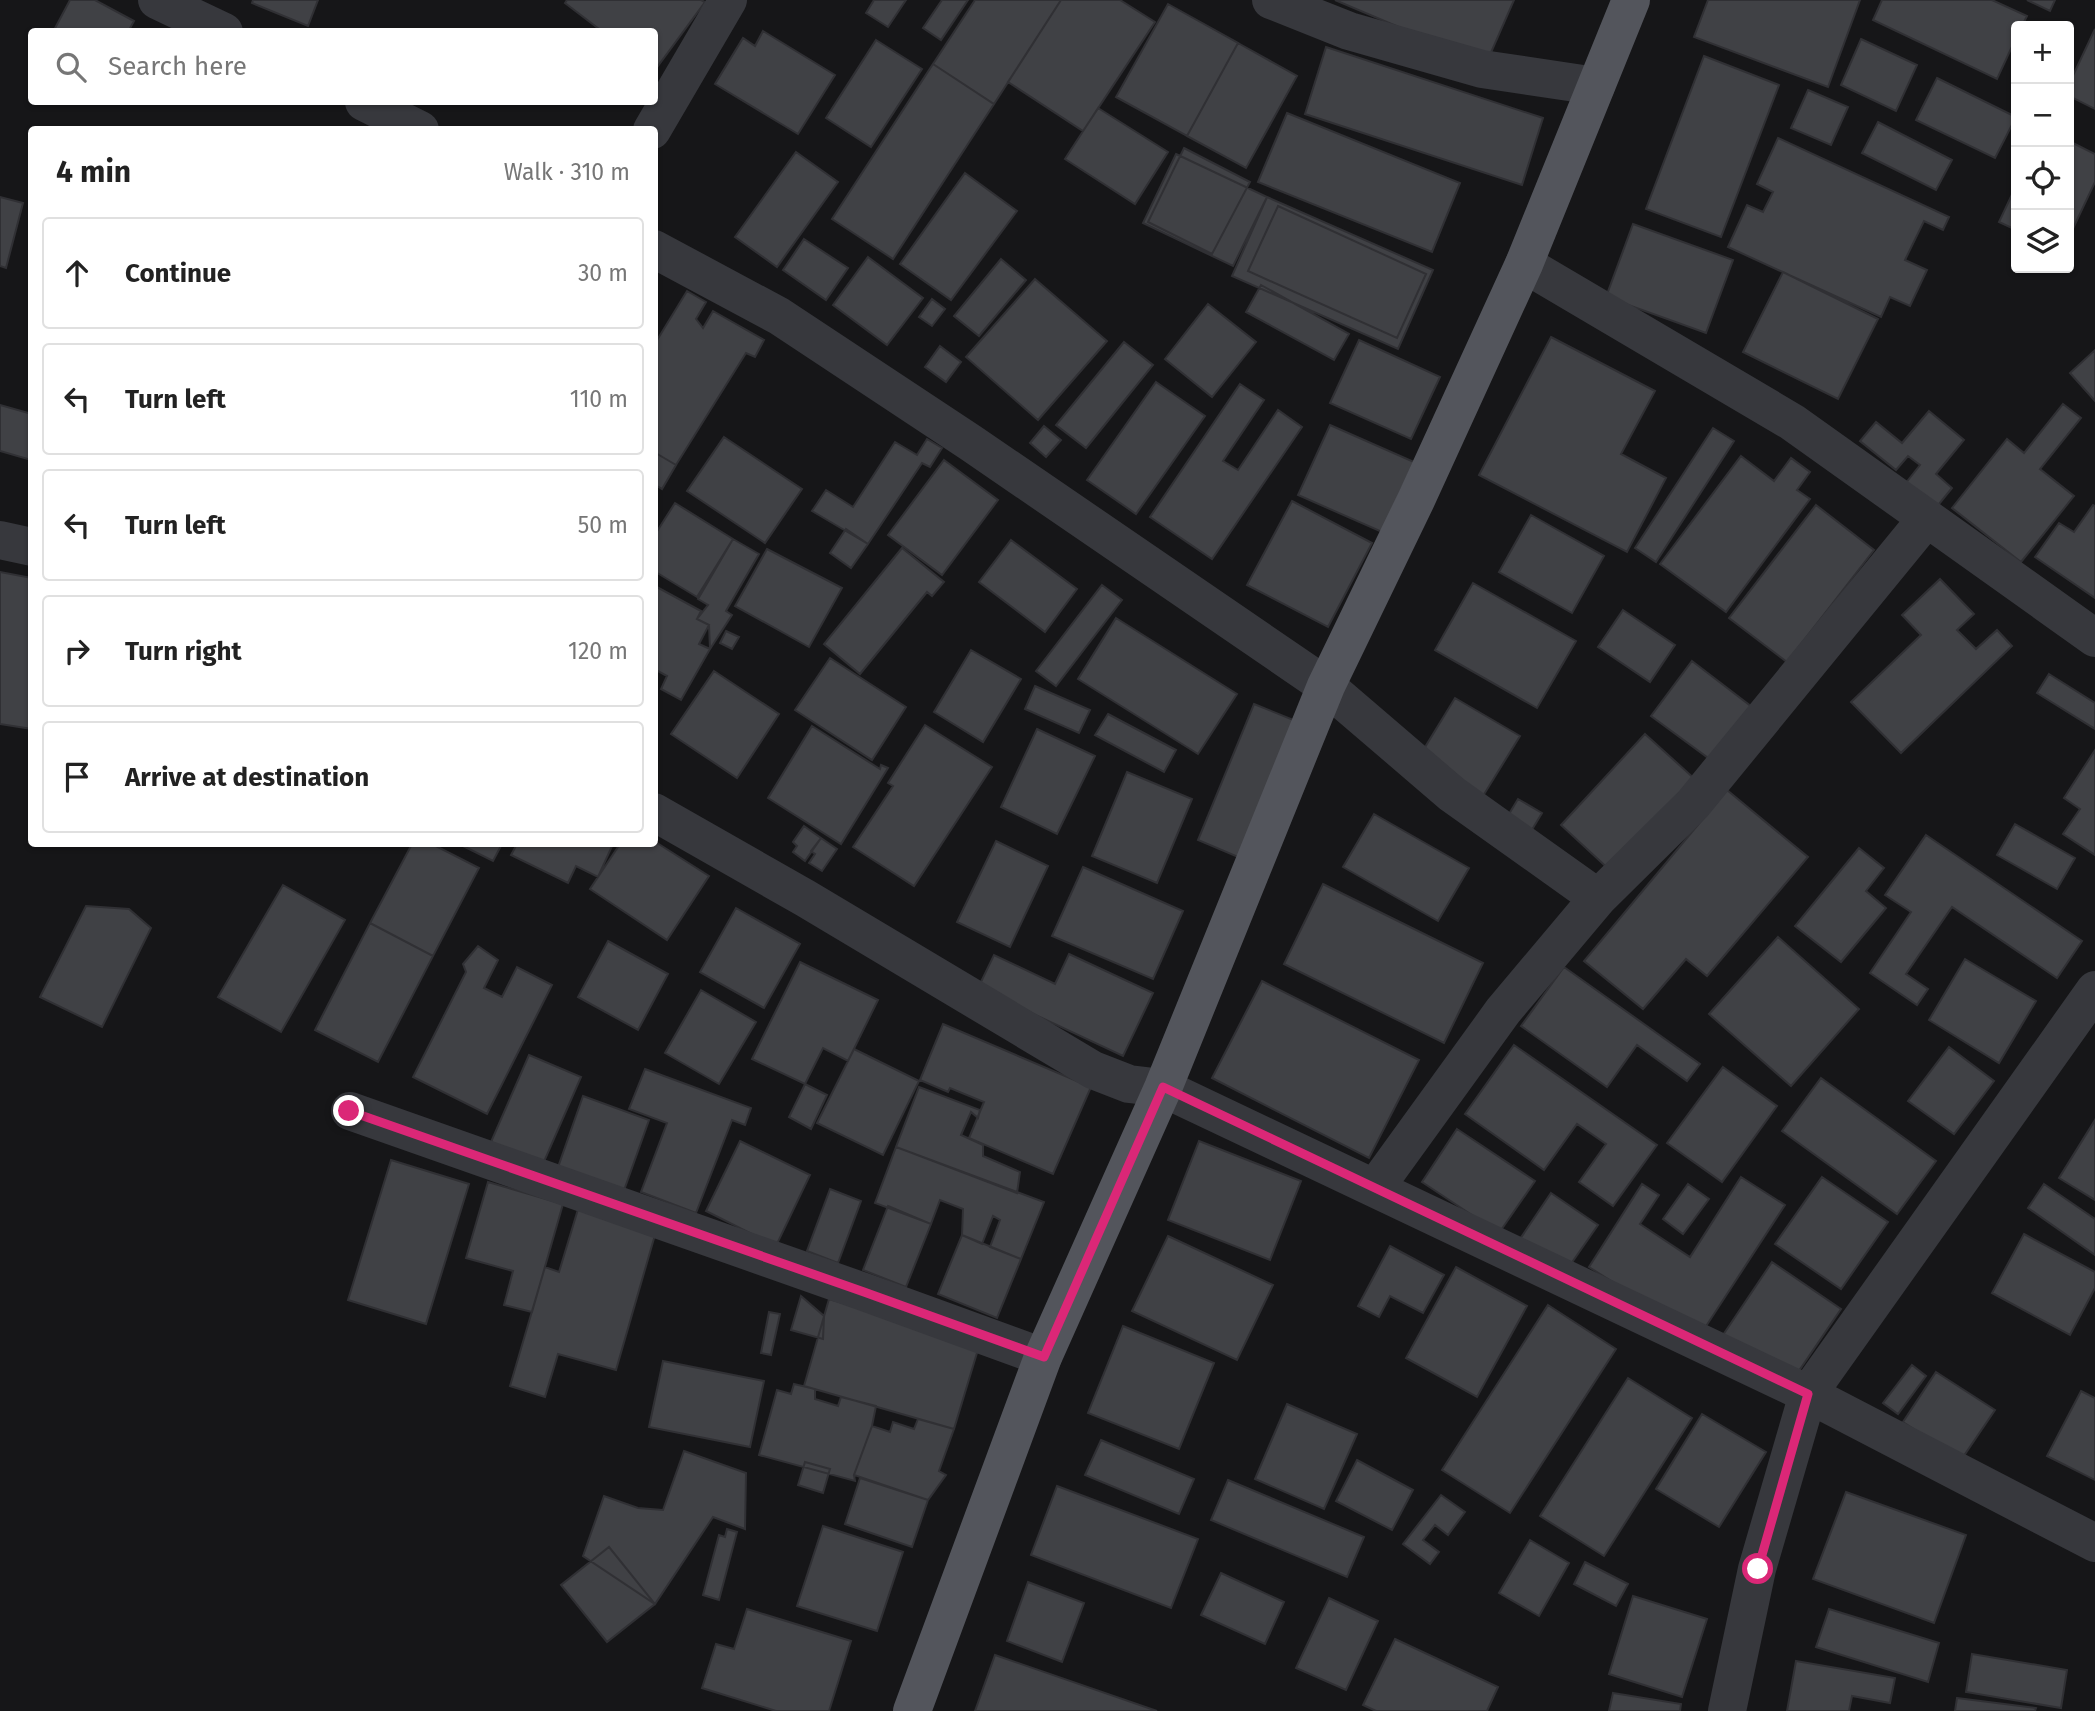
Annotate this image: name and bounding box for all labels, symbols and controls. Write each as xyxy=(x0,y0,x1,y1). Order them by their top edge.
map controls xyxy=(2011,21,2074,273)
button: + xyxy=(2011,21,2074,84)
search box xyxy=(28,28,658,105)
icon: search xyxy=(52,48,90,86)
text: Search here xyxy=(108,51,247,82)
button: − xyxy=(2011,84,2074,147)
button: locate xyxy=(2011,147,2074,210)
text: 4 min xyxy=(56,154,131,190)
text: Walk · 310 m xyxy=(504,158,630,186)
button: layers xyxy=(2011,210,2074,273)
icon: ahead xyxy=(58,254,96,292)
text: Continue xyxy=(125,258,231,289)
text: 30 m xyxy=(578,259,628,287)
icon: left xyxy=(58,380,96,418)
text: Turn left xyxy=(125,384,226,415)
text: 110 m xyxy=(570,385,628,413)
icon: left xyxy=(58,506,96,544)
text: Turn left xyxy=(125,510,226,541)
text: 50 m xyxy=(578,511,628,539)
icon: right xyxy=(58,632,96,670)
text: Turn right xyxy=(125,636,242,667)
text: 120 m xyxy=(568,637,628,665)
icon: arrive xyxy=(58,758,96,796)
text: Arrive at destination xyxy=(125,762,369,793)
route end xyxy=(333,1095,364,1126)
route start xyxy=(1742,1553,1773,1584)

